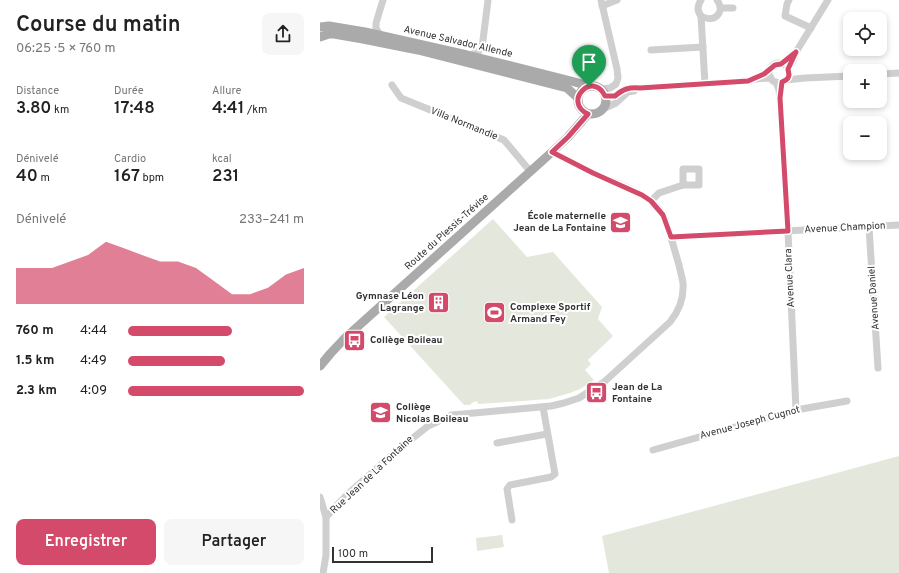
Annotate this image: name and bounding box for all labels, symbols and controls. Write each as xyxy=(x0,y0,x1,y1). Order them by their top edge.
text: Course du matin xyxy=(16,12,181,39)
map controls xyxy=(843,12,887,160)
button: locate xyxy=(843,12,887,56)
button: share xyxy=(262,13,304,55)
street label: Avenue Salvador Allende xyxy=(402,23,514,61)
text: 06:25 · 5 × 760 m xyxy=(16,41,116,57)
pin xyxy=(572,45,606,86)
icon: arrive xyxy=(578,51,600,73)
button: + xyxy=(843,64,887,108)
text: Distance xyxy=(16,84,59,98)
text: Durée xyxy=(114,84,144,98)
text: Allure xyxy=(212,84,241,98)
text: 3.80 xyxy=(16,98,51,120)
text: 17:48 xyxy=(114,98,155,120)
text: 4:41 xyxy=(212,98,244,120)
text: km xyxy=(51,103,69,117)
text: /km xyxy=(244,103,267,117)
street label: Villa Normandie xyxy=(428,105,500,143)
button: − xyxy=(843,116,887,160)
text: Dénivelé xyxy=(16,152,59,166)
text: Cardio xyxy=(114,152,146,166)
text: kcal xyxy=(212,152,232,166)
text: 40 xyxy=(16,166,38,188)
text: 167 xyxy=(114,166,140,188)
text: 231 xyxy=(212,166,239,188)
text: m xyxy=(38,171,50,185)
text: bpm xyxy=(140,171,164,185)
street label: Route du Plessis-Trévise xyxy=(402,191,492,273)
school or university icon: École maternelle Jean de La Fontaine xyxy=(608,209,634,235)
place label: École maternelle Jean de La Fontaine xyxy=(513,210,606,235)
text: Dénivelé xyxy=(16,212,66,228)
text: 233–241 m xyxy=(239,212,304,228)
street label: Avenue Champion xyxy=(804,219,886,237)
street label: Avenue Clara xyxy=(782,248,798,308)
street label: Avenue Daniel xyxy=(865,266,883,330)
building icon: Gymnase Léon Lagrange xyxy=(426,289,452,315)
place label: Gymnase Léon Lagrange xyxy=(356,290,424,315)
sports icon: Complexe Sportif Armand Fey xyxy=(481,300,507,326)
place label: Complexe Sportif Armand Fey xyxy=(510,301,591,326)
text: 760 m xyxy=(16,323,54,339)
text: 4:44 xyxy=(80,323,107,339)
bus stop icon: Collège Boileau xyxy=(341,327,367,353)
place label: Collège Boileau xyxy=(370,334,443,347)
text: 1.5 km xyxy=(16,353,54,369)
text: 4:49 xyxy=(80,353,107,369)
bus stop icon: Jean de La Fontaine xyxy=(584,380,610,406)
place label: Jean de La Fontaine xyxy=(612,381,662,406)
text: 2.3 km xyxy=(16,383,57,399)
text: 4:09 xyxy=(80,383,107,399)
school or university icon: Collège Nicolas Boileau xyxy=(367,400,393,426)
place label: Collège Nicolas Boileau xyxy=(396,401,468,426)
street label: Avenue Joseph Cugnot xyxy=(698,403,802,443)
street label: Rue Jean de La Fontaine xyxy=(328,433,416,517)
button: Enregistrer xyxy=(16,519,156,565)
button: Partager xyxy=(164,519,304,565)
scale bar xyxy=(332,545,433,564)
text: 100 m xyxy=(338,547,368,561)

